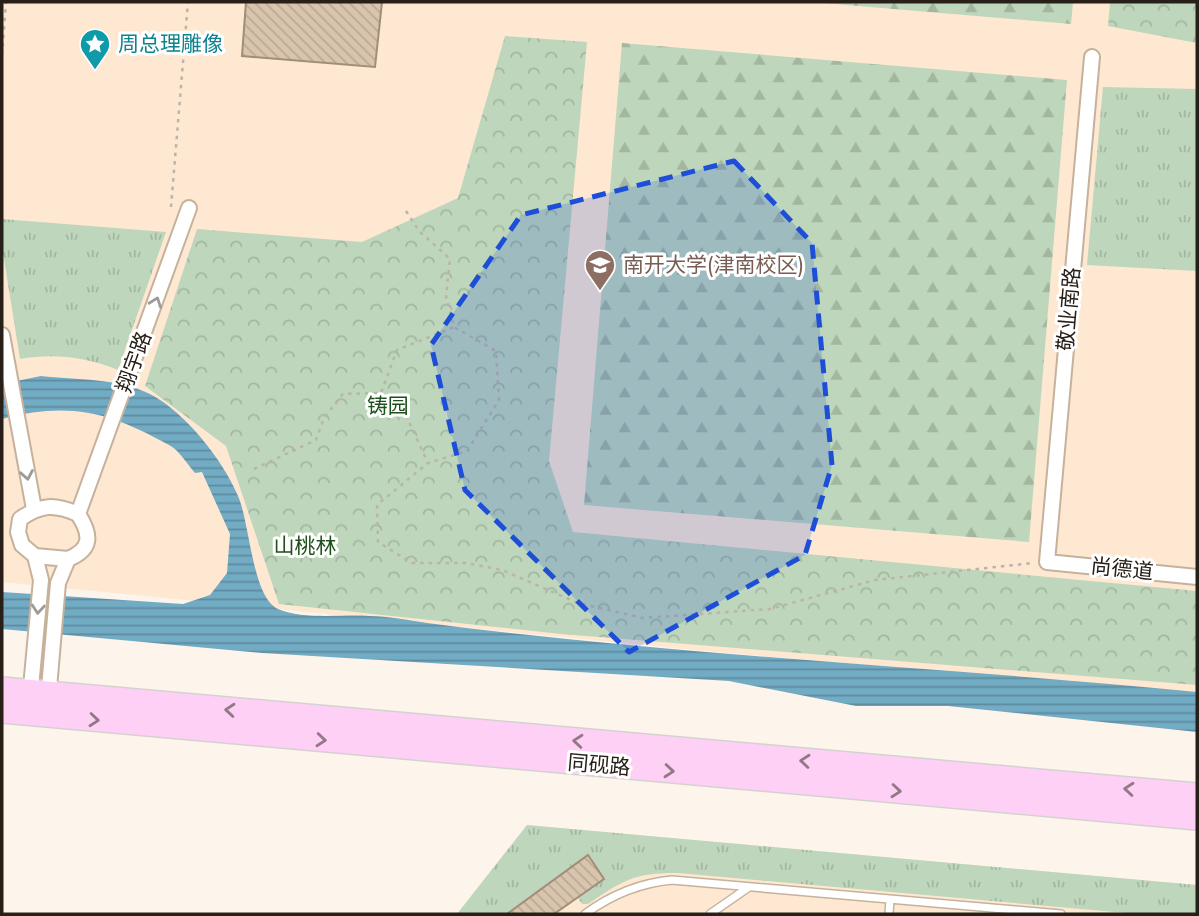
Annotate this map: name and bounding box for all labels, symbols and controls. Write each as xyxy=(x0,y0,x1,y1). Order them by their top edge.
place icon: 周总理雕像 xyxy=(78,27,112,71)
place label: 周总理雕像 xyxy=(118,29,223,59)
school or university icon: 南开大学(津南校区) xyxy=(583,248,617,292)
place label: 南开大学(津南校区) xyxy=(623,250,804,280)
street label: 敬业南路 xyxy=(1050,266,1088,352)
one-way arrow xyxy=(147,297,161,309)
street label: 翔宇路 xyxy=(109,327,159,397)
park label: 铸园 xyxy=(367,391,409,421)
one-way arrow xyxy=(19,469,34,481)
park label: 山桃林 xyxy=(274,531,337,561)
street label: 尚德道 xyxy=(1089,551,1155,587)
one-way arrow xyxy=(31,603,46,615)
one-way arrow xyxy=(224,703,235,718)
one-way arrow xyxy=(88,712,100,727)
one-way arrow xyxy=(315,732,326,747)
one-way arrow xyxy=(573,734,584,749)
street label: 同砚路 xyxy=(566,747,632,783)
one-way arrow xyxy=(799,754,810,769)
one-way arrow xyxy=(664,763,675,778)
one-way arrow xyxy=(1123,782,1134,797)
one-way arrow xyxy=(891,783,902,798)

